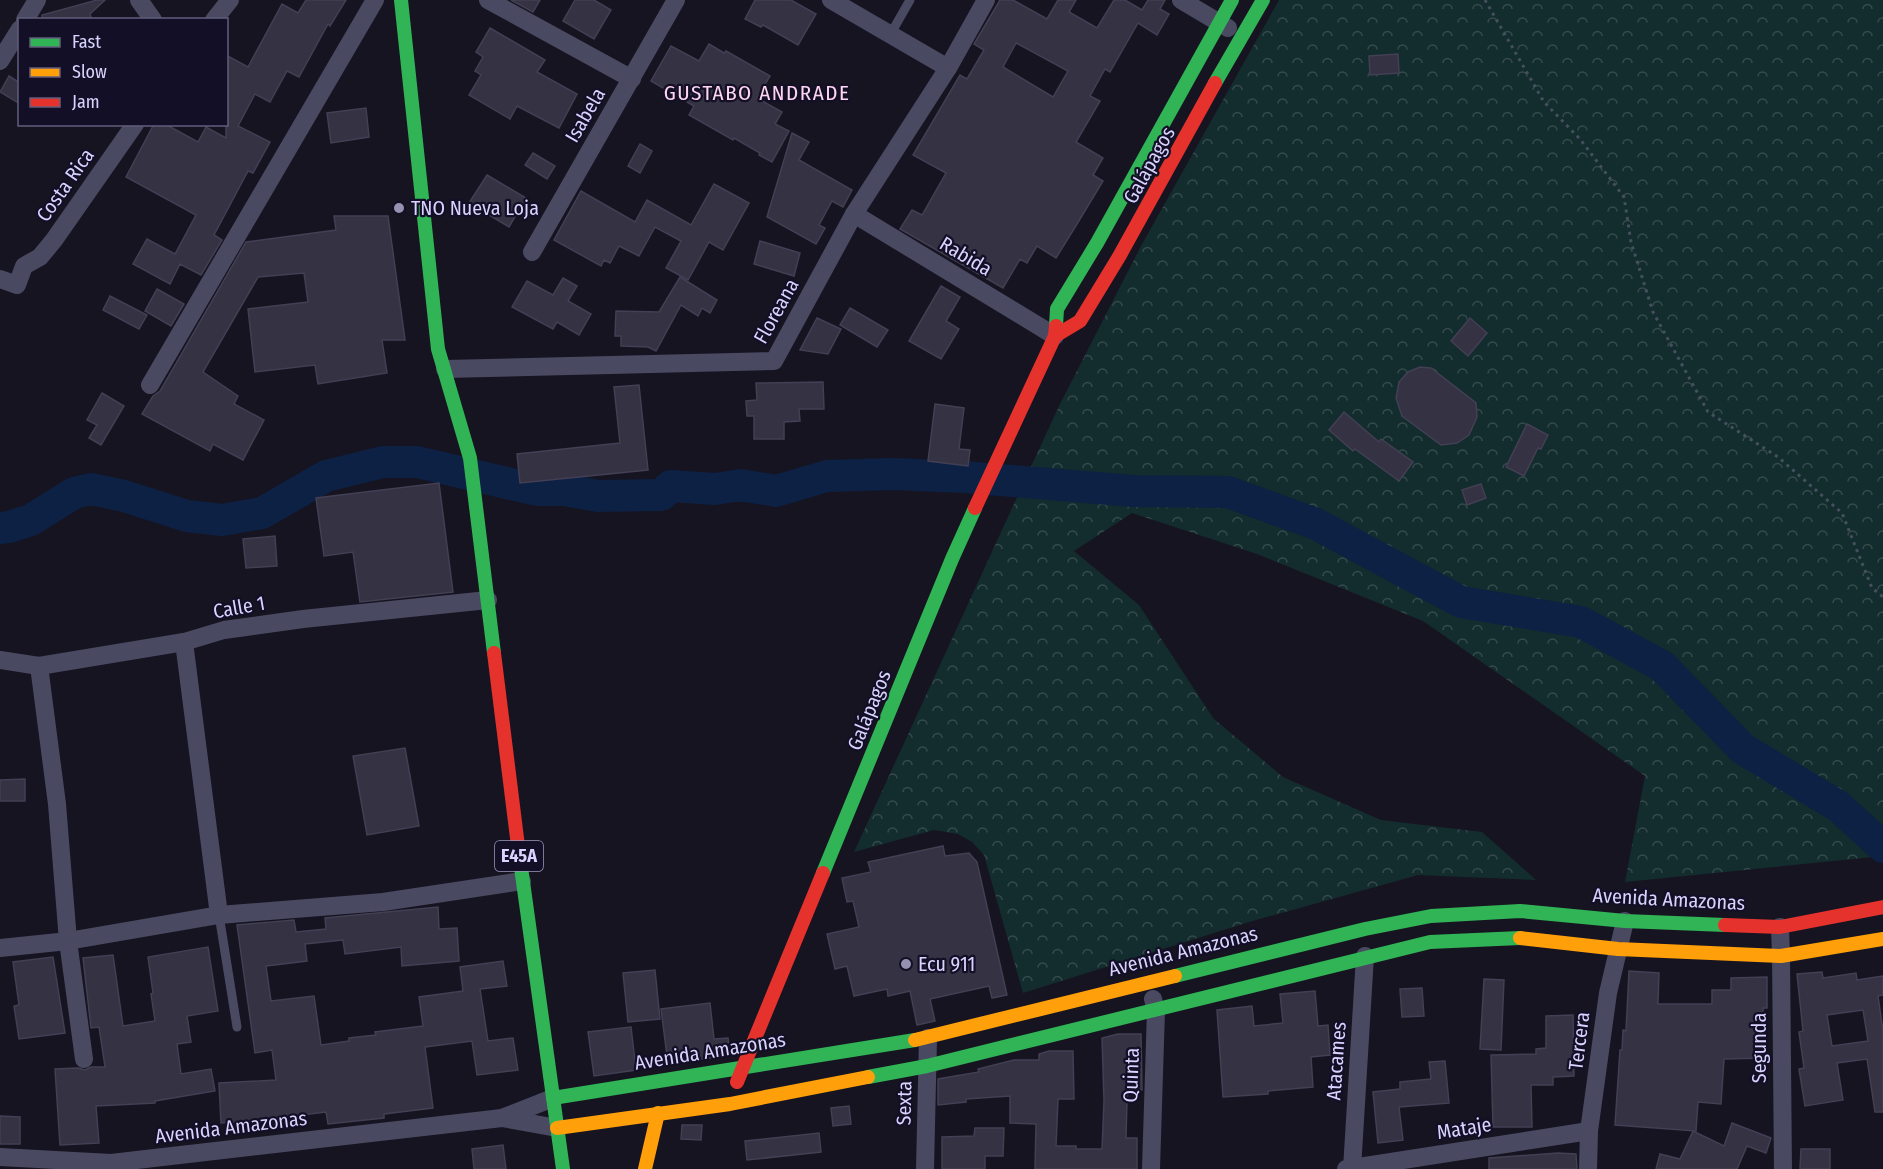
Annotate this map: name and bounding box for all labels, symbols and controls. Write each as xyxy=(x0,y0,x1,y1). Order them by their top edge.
legend xyxy=(18,18,228,126)
text: Fast xyxy=(72,31,101,53)
text: Slow xyxy=(72,61,107,83)
district label: GUSTABO ANDRADE xyxy=(664,80,850,106)
street label: Isabela xyxy=(560,83,610,147)
text: Jam xyxy=(72,91,100,113)
street label: Galápagos xyxy=(1118,122,1180,208)
street label: Costa Rica xyxy=(31,144,99,226)
place label: TNO Nueva Loja xyxy=(411,196,539,220)
marker: TNO Nueva Loja xyxy=(392,201,406,215)
street label: Rabida xyxy=(936,231,996,281)
street label: Floreana xyxy=(748,274,804,348)
street label: Calle 1 xyxy=(211,591,267,623)
street label: Galápagos xyxy=(842,666,896,754)
road number: E45A xyxy=(495,841,543,871)
street label: Avenida Amazonas xyxy=(1592,883,1746,915)
street label: Avenida Amazonas xyxy=(1106,921,1260,981)
place label: Ecu 911 xyxy=(918,952,975,976)
marker: Ecu 911 xyxy=(899,957,913,971)
street label: Tercera xyxy=(1564,1010,1594,1072)
street label: Segunda xyxy=(1747,1013,1771,1083)
street label: Atacames xyxy=(1321,1021,1351,1101)
street label: Avenida Amazonas xyxy=(633,1027,787,1075)
street label: Quinta xyxy=(1118,1047,1144,1103)
street label: Sexta xyxy=(892,1080,916,1126)
street label: Avenida Amazonas xyxy=(154,1106,308,1148)
street label: Mataje xyxy=(1435,1112,1493,1144)

